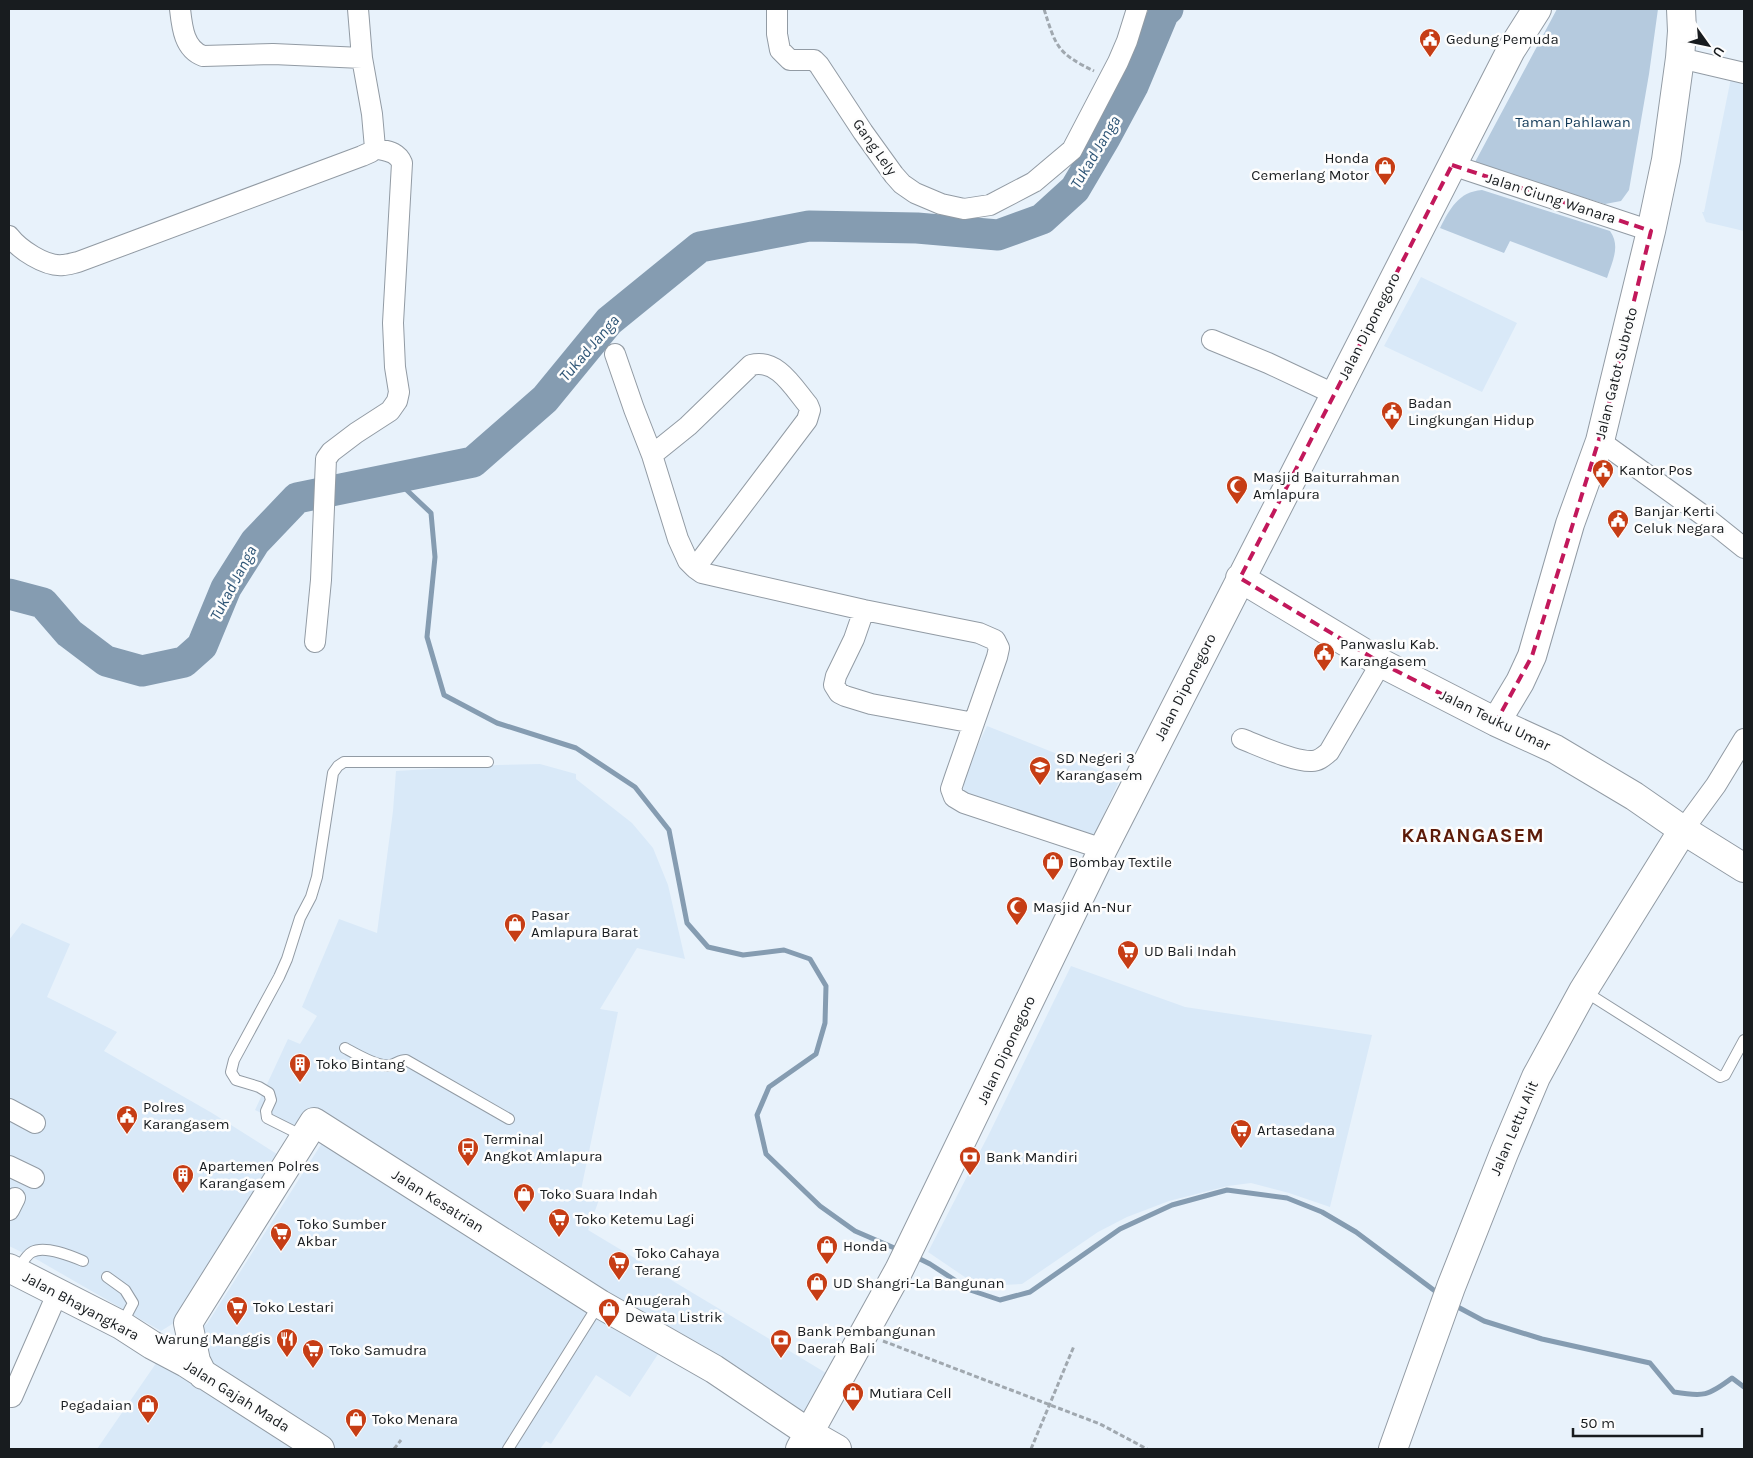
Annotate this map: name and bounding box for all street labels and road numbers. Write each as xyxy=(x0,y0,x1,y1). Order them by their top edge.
street label: Gang Lely xyxy=(849,115,901,179)
street label: Jalan Ciung Wanara xyxy=(1484,169,1618,227)
street label: Jalan Diponegoro xyxy=(1334,269,1404,383)
street label: Jalan Gatot Subroto xyxy=(1591,305,1641,441)
street label: Jalan Diponegoro xyxy=(1150,630,1220,744)
street label: Jalan Teuku Umar xyxy=(1437,685,1554,755)
street label: Jalan Diponegoro xyxy=(973,993,1039,1107)
street label: Jalan Lettu Alit xyxy=(1486,1078,1542,1178)
street label: Jalan Kesatrian xyxy=(389,1165,487,1237)
street label: Jalan Bhayangkara xyxy=(20,1268,142,1344)
street label: Jalan Gajah Mada xyxy=(181,1356,293,1436)

